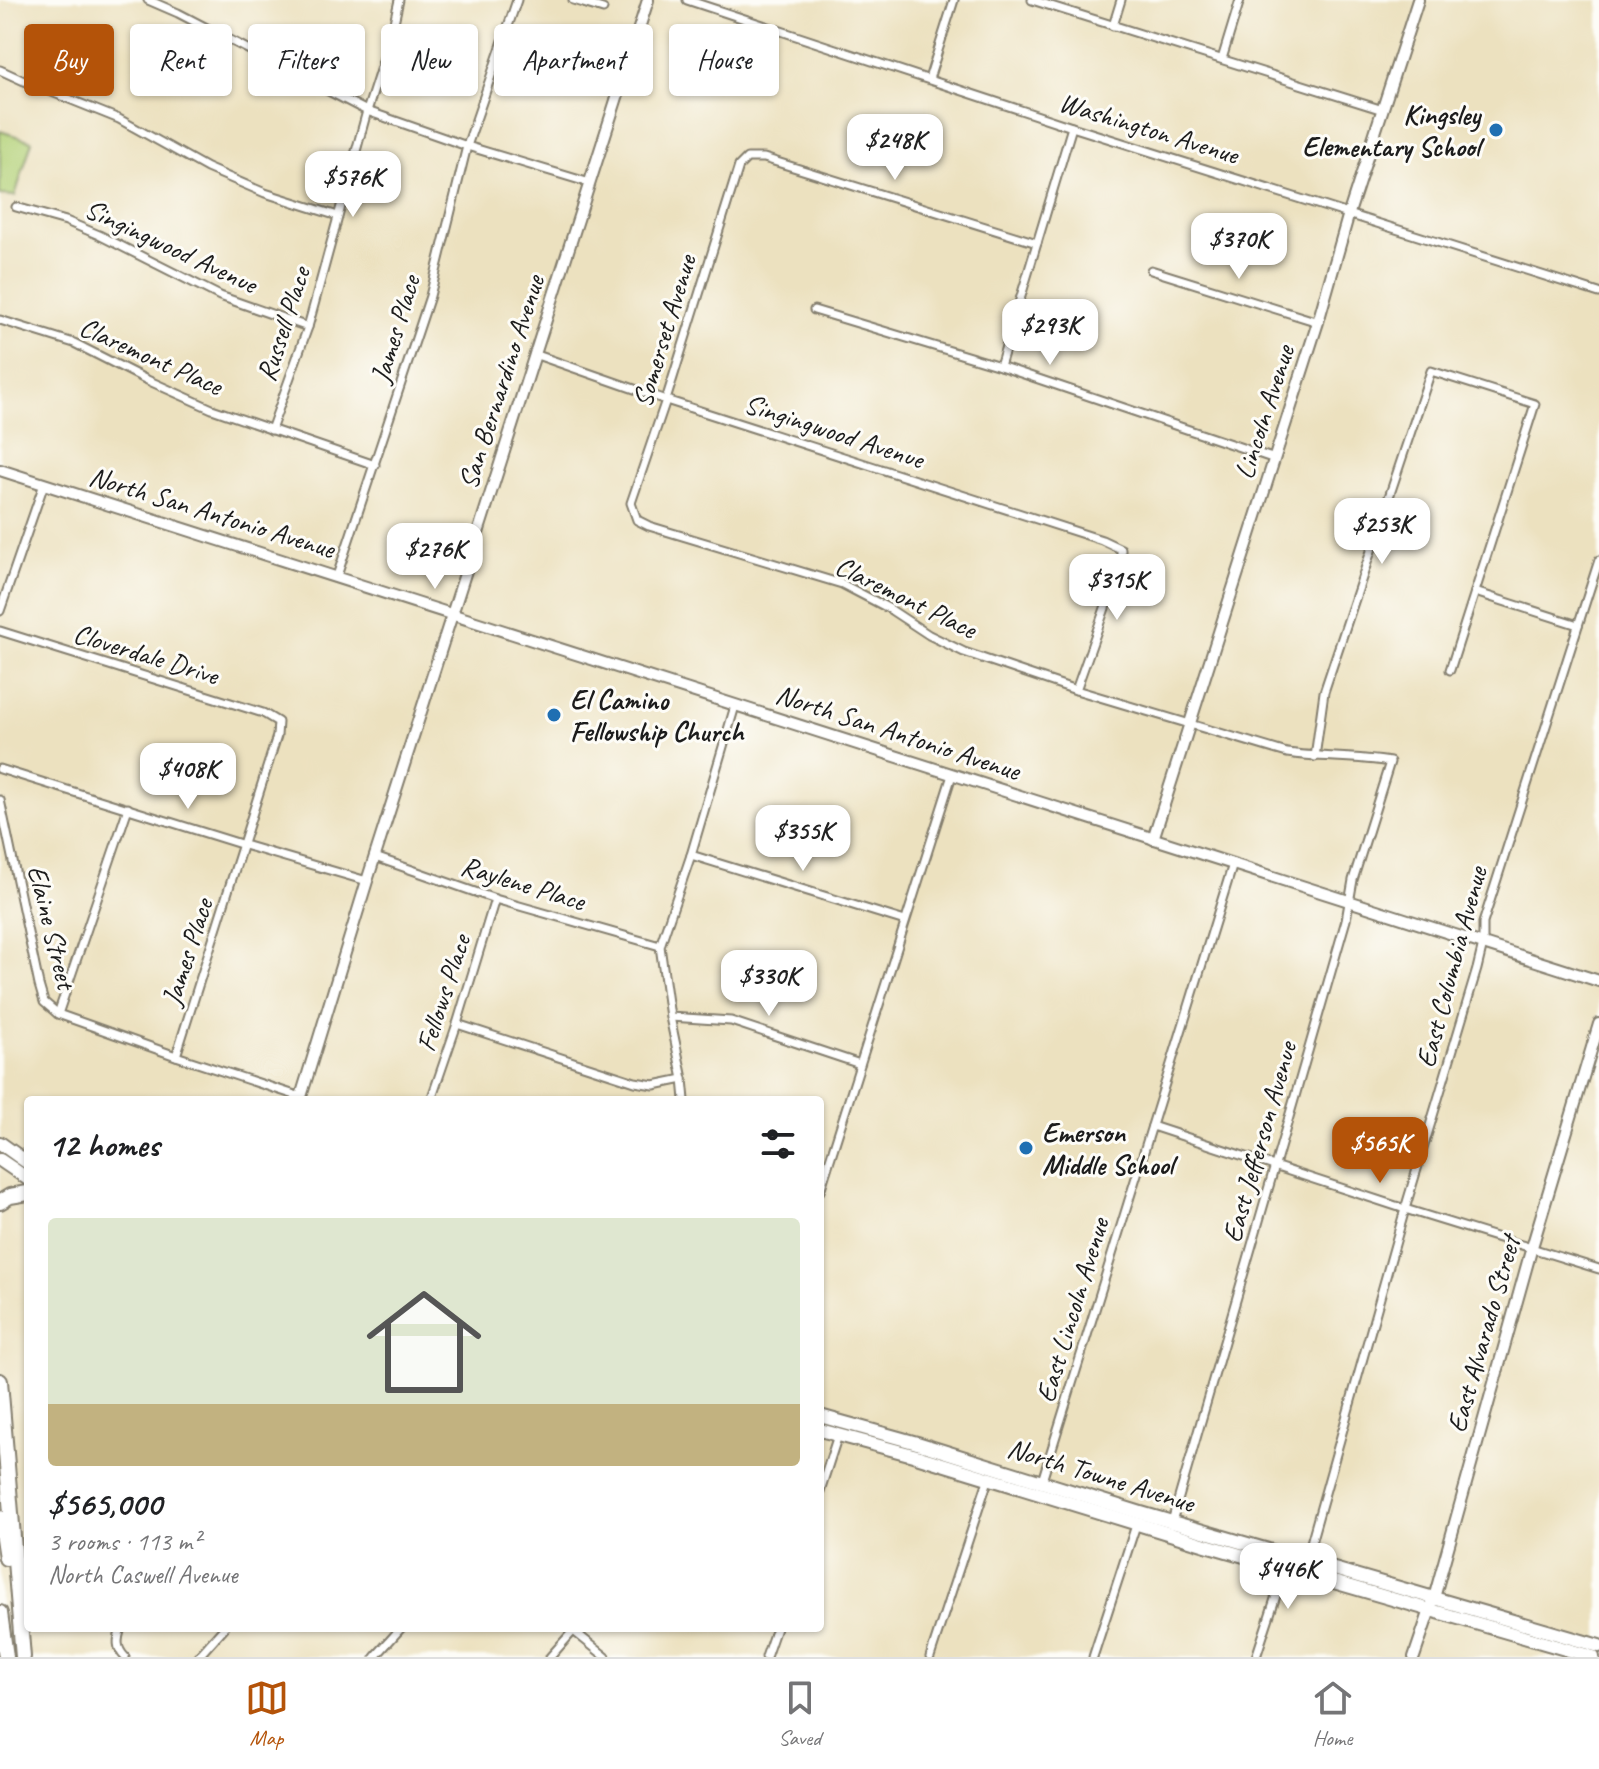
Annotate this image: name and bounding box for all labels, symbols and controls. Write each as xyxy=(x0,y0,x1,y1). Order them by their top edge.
chip: Buy xyxy=(24,24,114,96)
chip: Rent xyxy=(130,24,232,96)
chip: Filters xyxy=(248,24,365,96)
chip: New xyxy=(381,24,478,96)
chip: Apartment xyxy=(494,24,653,96)
chip: House xyxy=(669,24,779,96)
street label: Washington Avenue xyxy=(1055,84,1245,172)
place label: Kingsley Elementary School xyxy=(1302,97,1485,164)
pin: $248K xyxy=(839,114,951,182)
marker: Kingsley Elementary School xyxy=(1487,121,1505,139)
text: $248K xyxy=(865,123,925,156)
pin: $576K xyxy=(297,151,409,219)
text: $576K xyxy=(323,160,383,193)
street label: Singingwood Avenue xyxy=(79,191,264,302)
pin: $370K xyxy=(1183,213,1295,281)
text: $370K xyxy=(1209,222,1269,255)
street label: Somerset Avenue xyxy=(624,249,704,411)
street label: Russell Place xyxy=(248,261,318,385)
street label: James Place xyxy=(362,269,428,389)
street label: San Bernardino Avenue xyxy=(450,269,553,493)
pin: $293K xyxy=(994,299,1106,367)
text: $293K xyxy=(1020,308,1080,341)
street label: Claremont Place xyxy=(74,309,230,404)
street label: Lincoln Avenue xyxy=(1226,339,1303,483)
street label: Singingwood Avenue xyxy=(740,386,930,477)
street label: North San Antonio Avenue xyxy=(85,458,341,566)
pin: $253K xyxy=(1326,498,1438,566)
text: $253K xyxy=(1352,507,1412,540)
pin: $276K xyxy=(379,523,491,591)
text: $276K xyxy=(405,532,465,565)
street label: Claremont Place xyxy=(830,548,984,647)
pin: $315K xyxy=(1061,554,1173,622)
text: $315K xyxy=(1087,563,1147,596)
street label: Cloverdale Drive xyxy=(69,615,224,693)
street label: North San Antonio Avenue xyxy=(772,676,1026,789)
place label: El Camino Fellowship Church xyxy=(570,682,745,749)
marker: El Camino Fellowship Church xyxy=(545,706,563,724)
pin: $408K xyxy=(132,743,244,811)
text: $408K xyxy=(158,752,218,785)
pin: $355K xyxy=(747,805,859,873)
text: $355K xyxy=(773,814,833,847)
street label: Raylene Place xyxy=(457,848,591,919)
street label: East Columbia Avenue xyxy=(1407,861,1495,1071)
street label: Elaine Street xyxy=(20,862,85,995)
street label: James Place xyxy=(153,892,221,1012)
street label: Fellows Place xyxy=(408,928,479,1056)
pin: $330K xyxy=(713,950,825,1018)
text: $330K xyxy=(739,959,799,992)
street label: East Jefferson Avenue xyxy=(1214,1036,1305,1246)
place label: Emerson Middle School xyxy=(1042,1115,1179,1182)
pin: $565K xyxy=(1324,1117,1436,1185)
icon: filters xyxy=(756,1122,800,1166)
text: 12 homes xyxy=(48,1123,159,1166)
text: $565K xyxy=(1350,1126,1410,1159)
marker: Emerson Middle School xyxy=(1017,1139,1035,1157)
street label: East Lincoln Avenue xyxy=(1027,1212,1117,1406)
street label: East Alvarado Street xyxy=(1438,1228,1529,1436)
icon: home xyxy=(352,1270,496,1414)
street label: North Towne Avenue xyxy=(1003,1430,1200,1521)
text: $565,000 xyxy=(48,1482,161,1525)
text: 3 rooms · 113 m² xyxy=(48,1525,200,1558)
pin: $446K xyxy=(1232,1543,1344,1611)
text: $446K xyxy=(1258,1552,1318,1585)
text: North Caswell Avenue xyxy=(48,1558,238,1591)
tab: Map xyxy=(245,1676,289,1752)
tab: Saved xyxy=(778,1676,822,1752)
tab: Home xyxy=(1311,1676,1355,1752)

